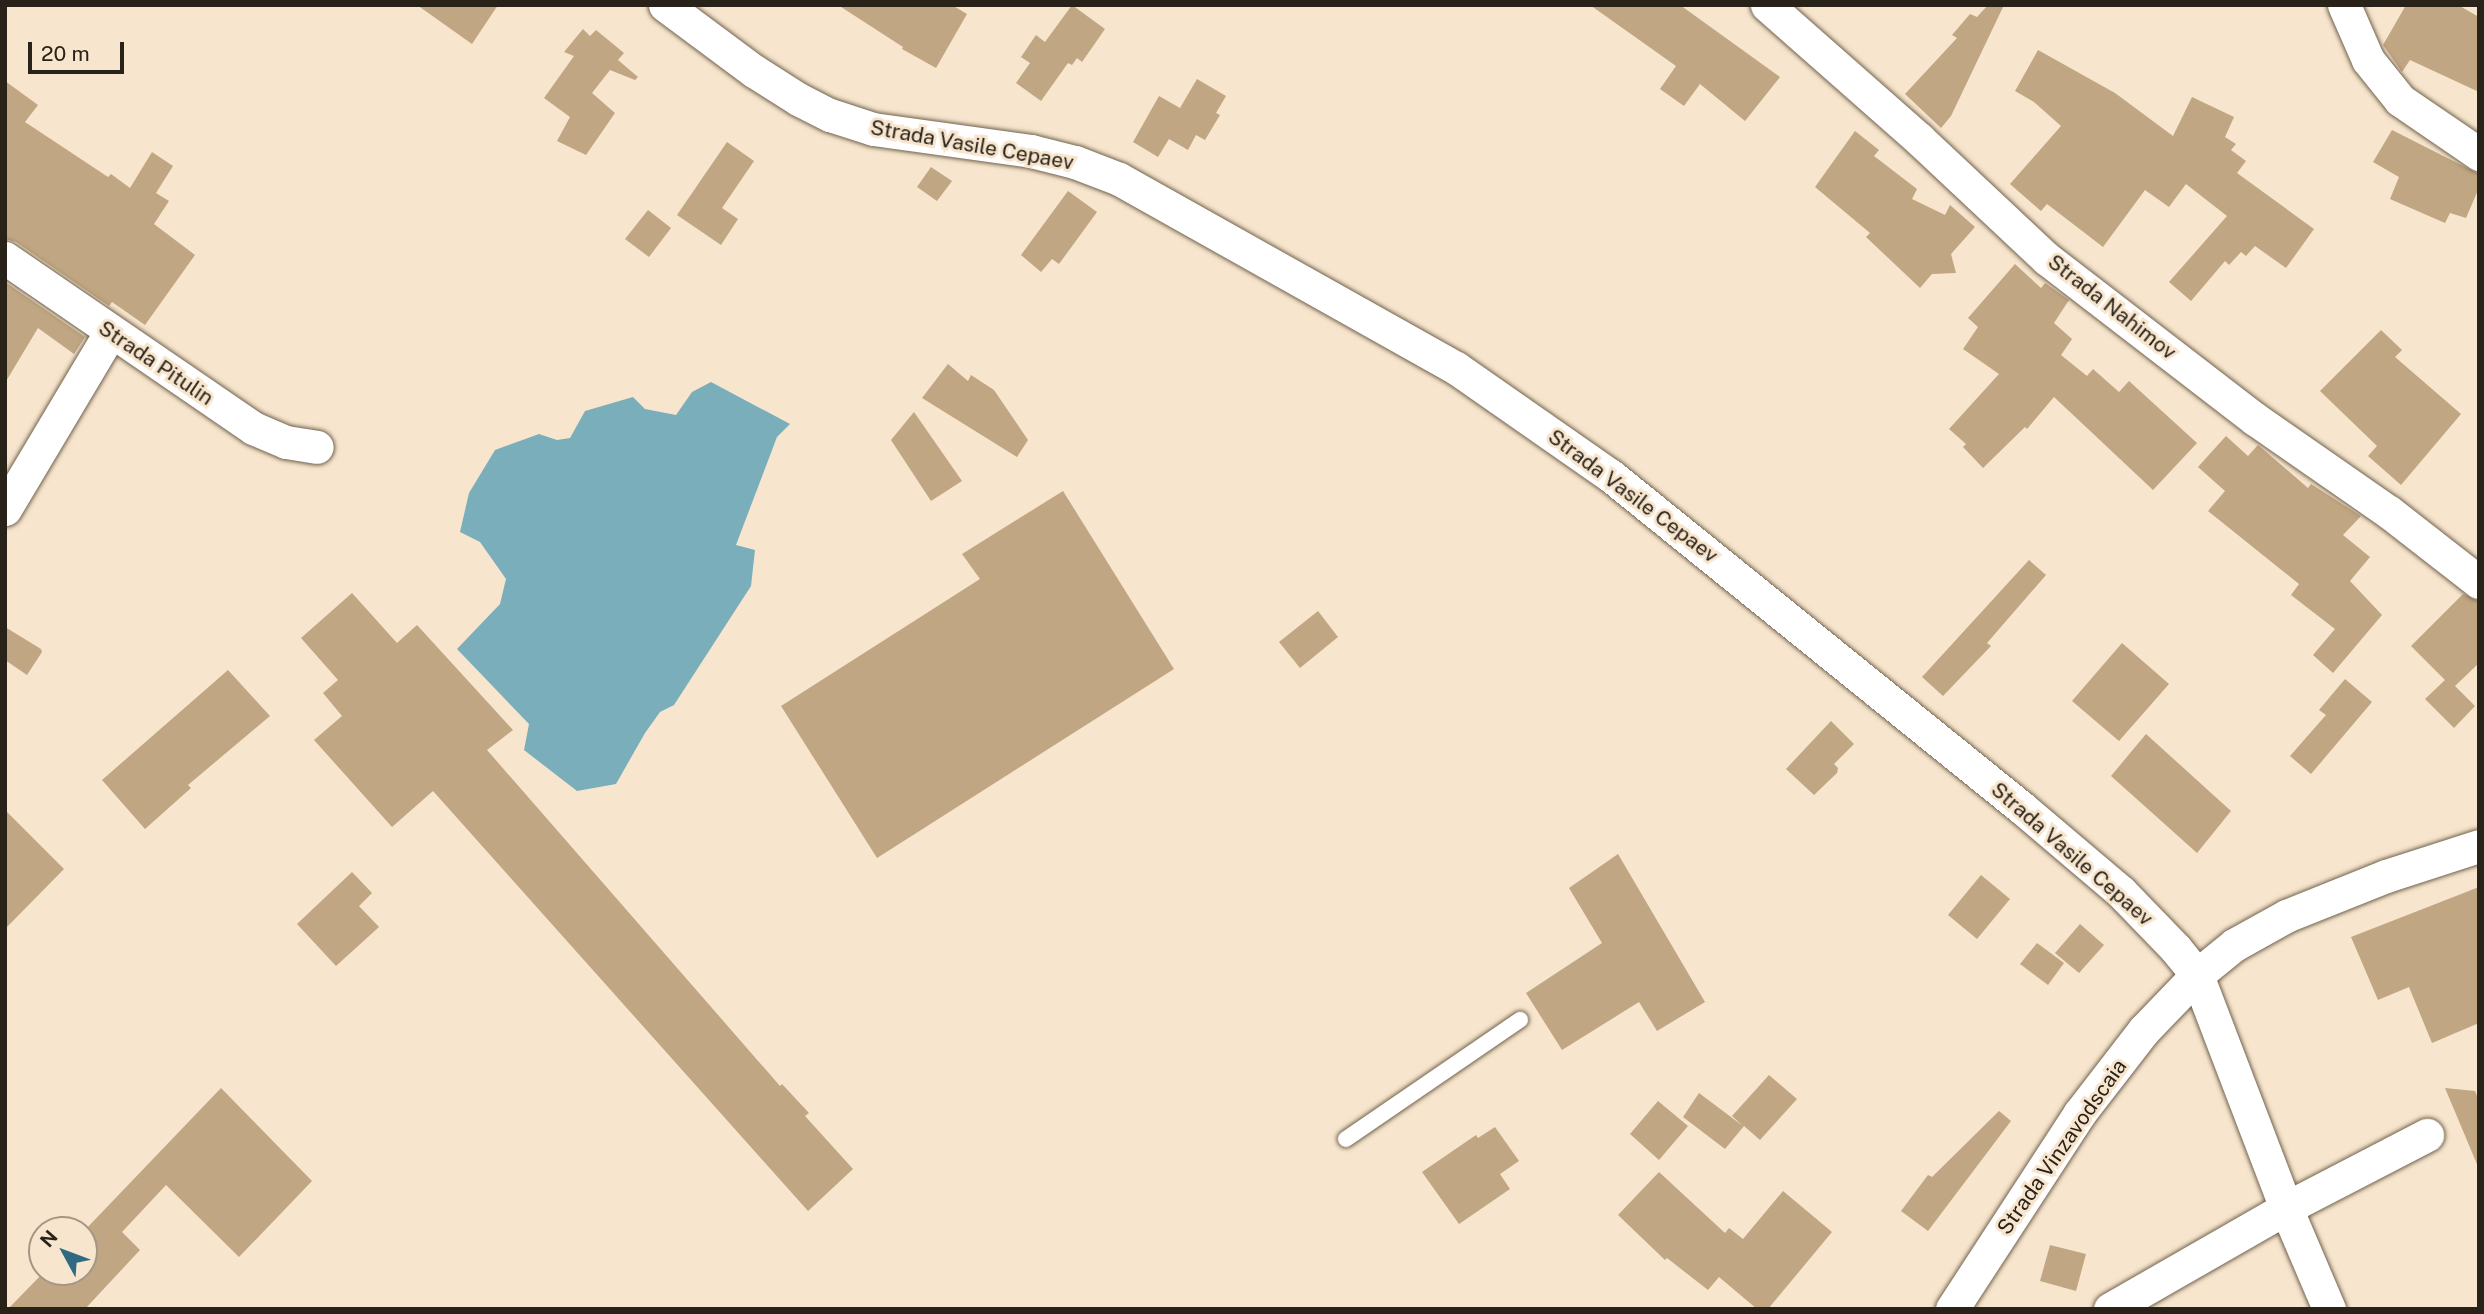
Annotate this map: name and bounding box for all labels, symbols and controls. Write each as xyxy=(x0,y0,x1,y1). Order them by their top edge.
scale bar xyxy=(32,28,128,72)
text: 20 m xyxy=(41,41,90,66)
street label: Strada Vasile Cepaev xyxy=(868,115,1076,175)
street label: Strada Nahimov xyxy=(2043,249,2181,365)
street label: Strada Pitulin xyxy=(94,315,218,411)
street label: Strada Vasile Cepaev xyxy=(1543,424,1723,568)
street label: Strada Vasile Cepaev xyxy=(1986,777,2158,931)
street label: Strada Vinzavodscaia xyxy=(1992,1054,2132,1240)
north arrow xyxy=(28,1216,98,1286)
text: N xyxy=(35,1226,62,1251)

